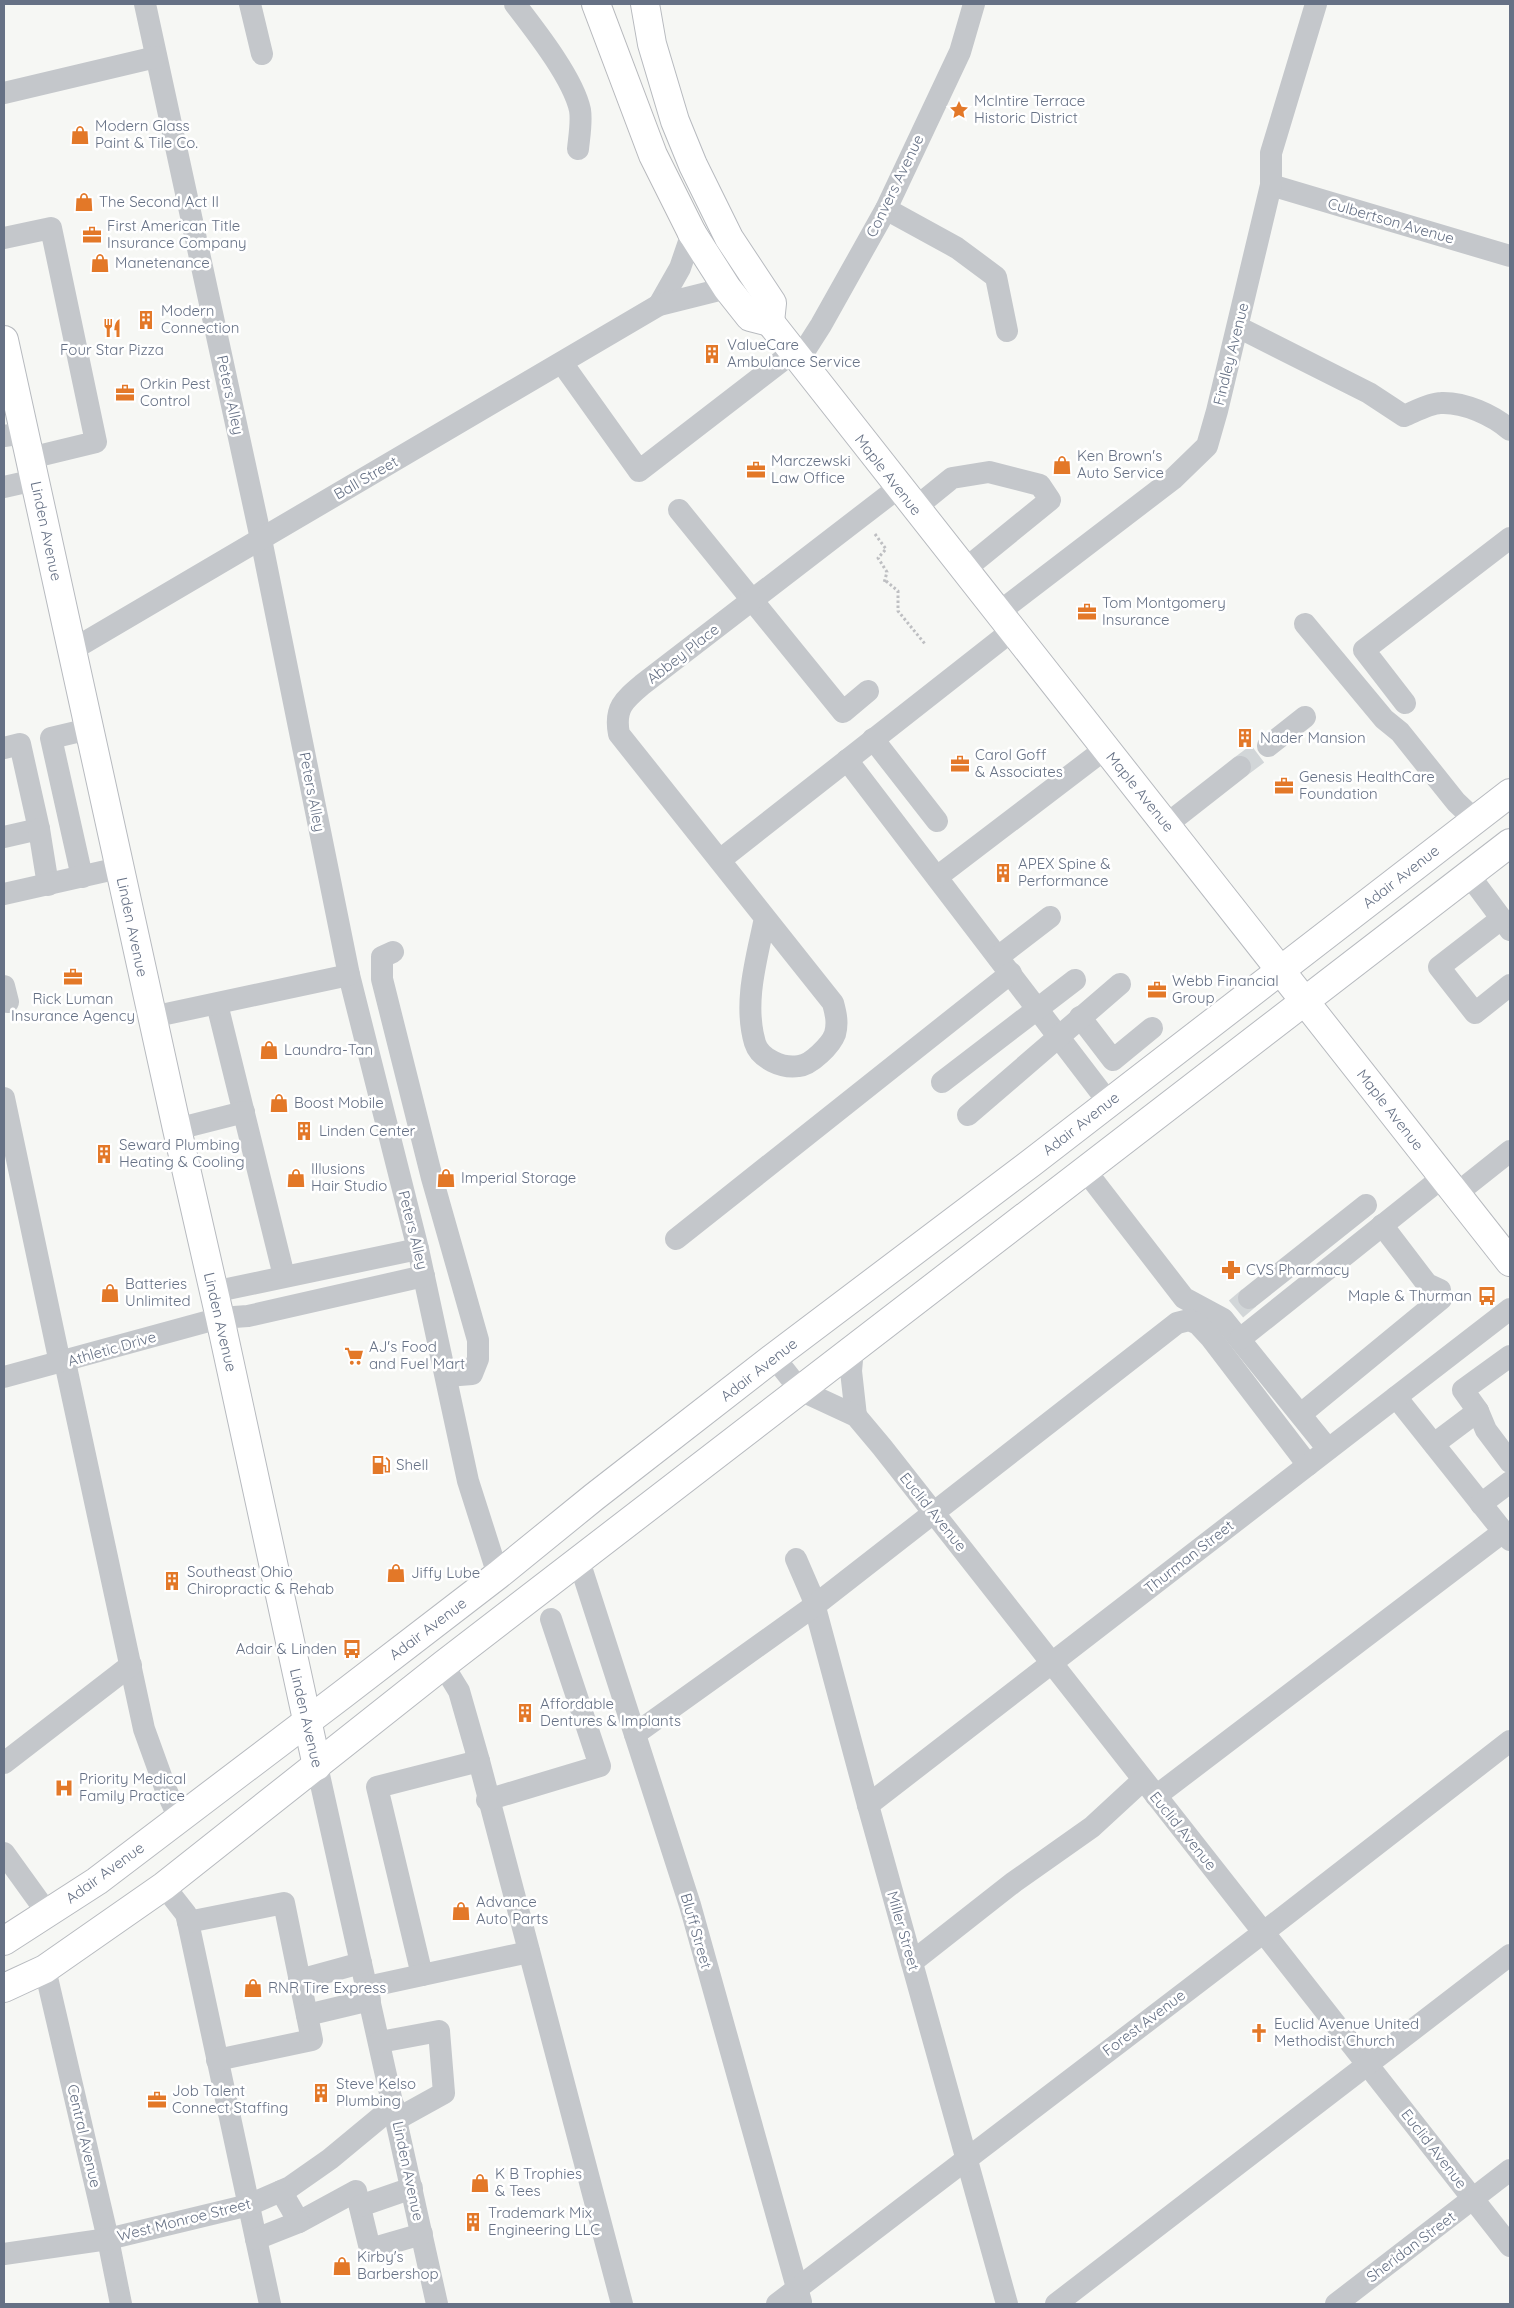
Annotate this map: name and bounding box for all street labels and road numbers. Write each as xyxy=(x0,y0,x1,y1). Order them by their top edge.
street label: Convers Avenue xyxy=(861,131,928,240)
street label: Culbertson Avenue xyxy=(1326,193,1457,248)
street label: Findley Avenue xyxy=(1209,301,1252,407)
street label: Peters Alley xyxy=(213,353,248,437)
street label: Maple Avenue xyxy=(851,430,926,519)
street label: Ball Street xyxy=(330,452,401,504)
street label: Linden Avenue xyxy=(27,479,66,583)
street label: Abbey Place xyxy=(643,619,723,688)
street label: Maple Avenue xyxy=(1102,748,1179,836)
street label: Peters Alley xyxy=(295,750,330,833)
street label: Adair Avenue xyxy=(1358,841,1443,912)
street label: Linden Avenue xyxy=(113,875,152,979)
street label: Maple Avenue xyxy=(1353,1065,1428,1154)
street label: Adair Avenue xyxy=(1038,1088,1123,1159)
street label: Peters Alley xyxy=(394,1188,433,1271)
street label: Linden Avenue xyxy=(200,1270,241,1373)
street label: Athletic Drive xyxy=(65,1327,158,1370)
street label: Adair Avenue xyxy=(716,1334,801,1405)
street label: Euclid Avenue xyxy=(896,1468,971,1555)
street label: Thurman Street xyxy=(1140,1516,1237,1597)
street label: Adair Avenue xyxy=(385,1593,470,1664)
street label: Linden Avenue xyxy=(286,1666,327,1769)
street label: Euclid Avenue xyxy=(1146,1787,1221,1874)
street label: Adair Avenue xyxy=(62,1838,148,1907)
street label: Miller Street xyxy=(883,1889,924,1973)
street label: Bluff Street xyxy=(677,1891,716,1971)
street label: Forest Avenue xyxy=(1099,1985,1189,2060)
street label: Central Avenue xyxy=(63,2082,106,2189)
street label: Euclid Avenue xyxy=(1397,2105,1471,2192)
street label: Linden Avenue xyxy=(389,2119,428,2223)
street label: West Monroe Street xyxy=(115,2194,253,2245)
street label: Sheridan Street xyxy=(1363,2207,1459,2286)

